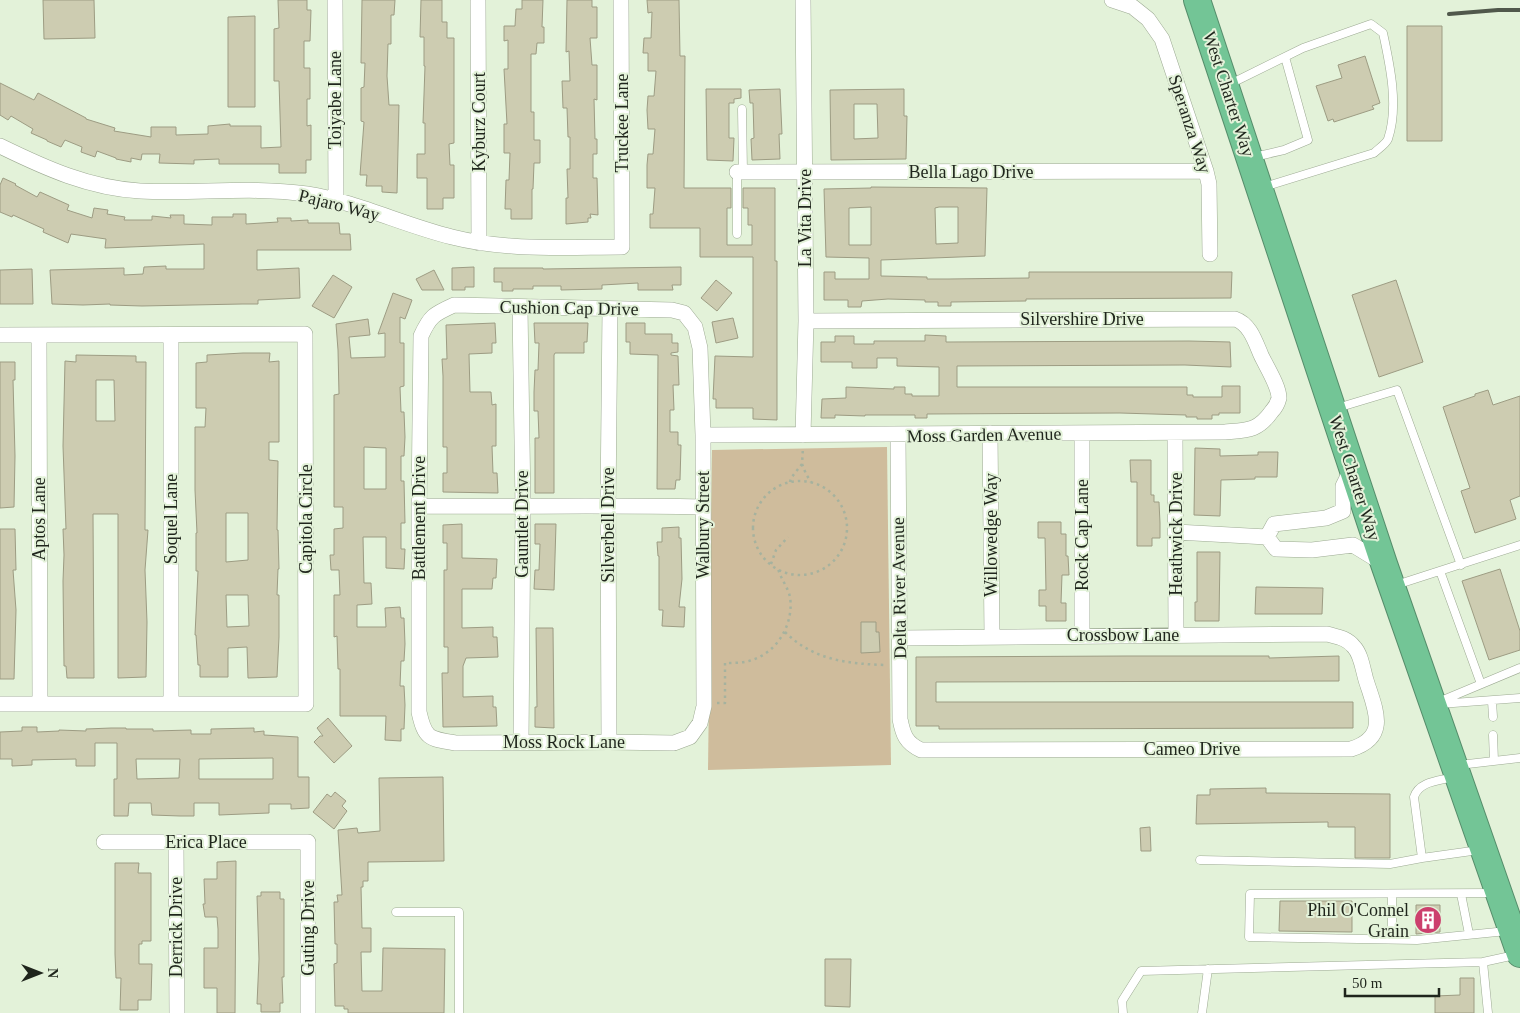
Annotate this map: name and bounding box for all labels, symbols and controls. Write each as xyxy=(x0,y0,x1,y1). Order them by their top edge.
street label: West Charter Way xyxy=(1199,29,1259,159)
street label: Toiyabe Lane xyxy=(325,51,345,149)
street label: Kyburz Court xyxy=(469,72,489,172)
street label: Speranza Way xyxy=(1165,72,1215,176)
street label: Truckee Lane xyxy=(612,74,632,172)
street label: Bella Lago Drive xyxy=(909,162,1033,182)
street label: La Vita Drive xyxy=(795,169,815,267)
street label: Pajaro Way xyxy=(296,185,382,225)
street label: Cushion Cap Drive xyxy=(499,297,639,319)
street label: Silvershire Drive xyxy=(1020,309,1144,329)
street label: West Charter Way xyxy=(1325,413,1385,543)
street label: Moss Garden Avenue xyxy=(907,424,1061,446)
street label: Battlement Drive xyxy=(409,456,429,580)
street label: Capitola Circle xyxy=(296,464,316,574)
street label: Silverbell Drive xyxy=(598,467,618,583)
street label: Gauntlet Drive xyxy=(512,470,532,578)
street label: Walbury Street xyxy=(693,471,713,579)
street label: Heathwick Drive xyxy=(1166,472,1186,596)
street label: Willowedge Way xyxy=(981,473,1001,597)
street label: Soquel Lane xyxy=(161,474,181,564)
street label: Aptos Lane xyxy=(29,477,49,561)
street label: Rock Cap Lane xyxy=(1072,479,1092,591)
street label: Delta River Avenue xyxy=(888,517,910,659)
street label: Crossbow Lane xyxy=(1067,625,1179,645)
street label: Moss Rock Lane xyxy=(503,732,625,752)
street label: Cameo Drive xyxy=(1144,739,1240,759)
street label: Erica Place xyxy=(165,832,247,852)
street label: Derrick Drive xyxy=(166,877,186,977)
street label: Guting Drive xyxy=(298,880,318,976)
place label: Phil O'Connel Grain xyxy=(1307,900,1409,941)
building icon: Phil O'Connel Grain xyxy=(1413,905,1443,935)
north arrow xyxy=(15,948,65,998)
scale bar xyxy=(1345,966,1439,998)
text: N xyxy=(45,968,60,978)
text: 50 m xyxy=(1352,975,1383,991)

